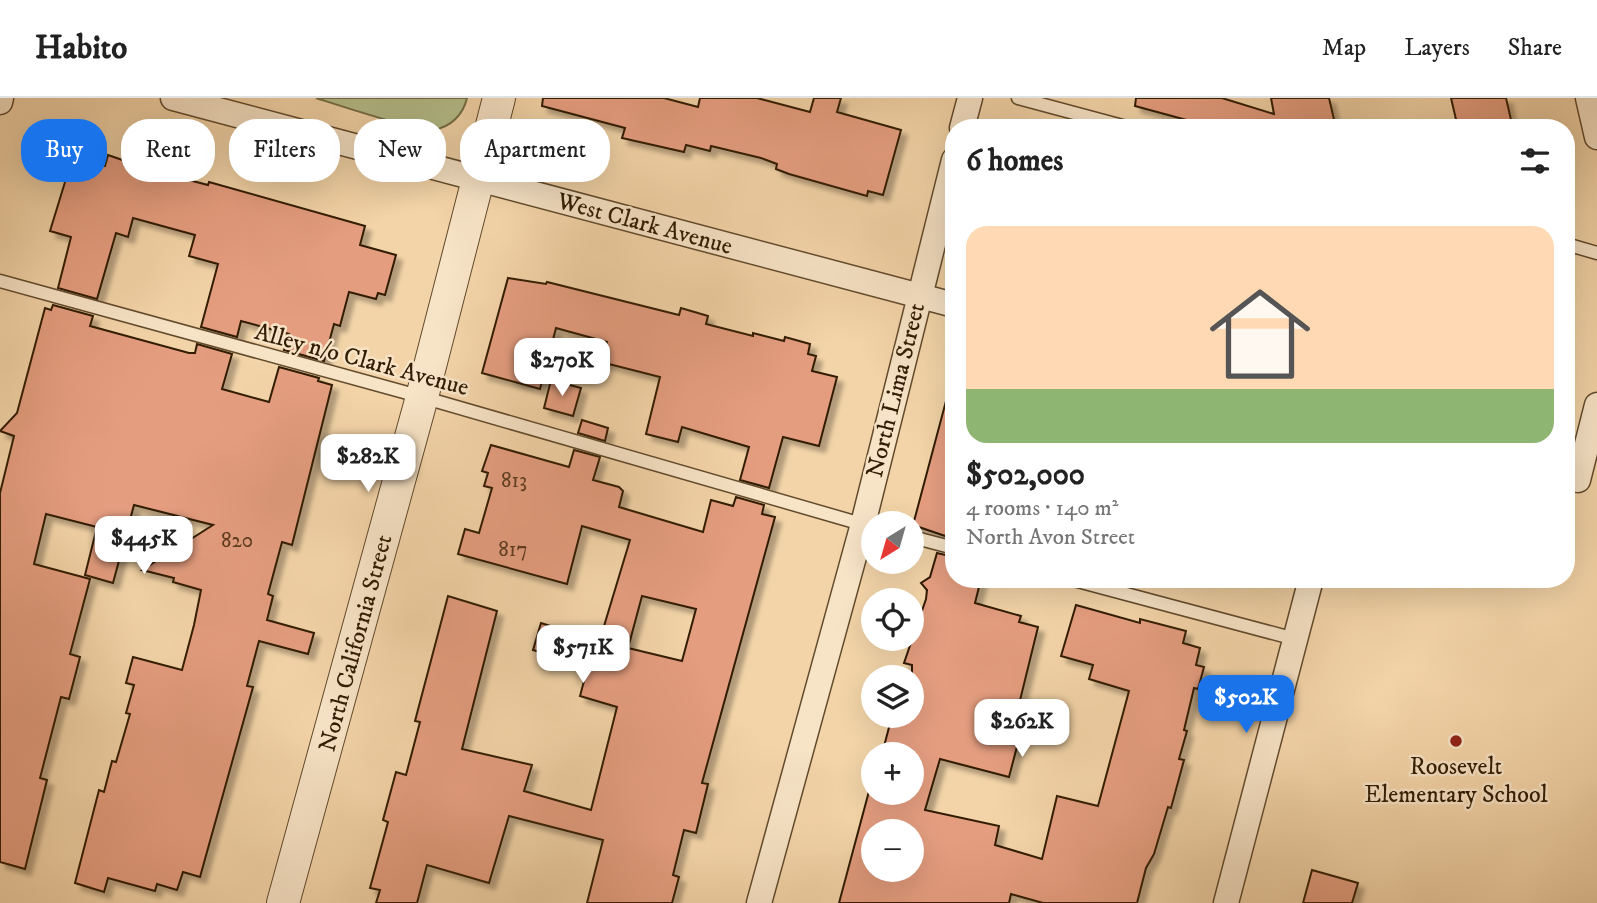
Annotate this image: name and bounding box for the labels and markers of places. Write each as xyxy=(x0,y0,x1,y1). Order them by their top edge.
pin: $270K xyxy=(513,338,611,398)
pin: $282K xyxy=(319,434,417,494)
pin: $445K xyxy=(95,517,193,576)
pin: $571K xyxy=(534,626,632,685)
pin: $502K xyxy=(1197,676,1295,735)
pin: $262K xyxy=(973,700,1071,759)
marker: Roosevelt Elementary School xyxy=(1448,733,1464,749)
place label: Roosevelt Elementary School xyxy=(1364,752,1549,810)

